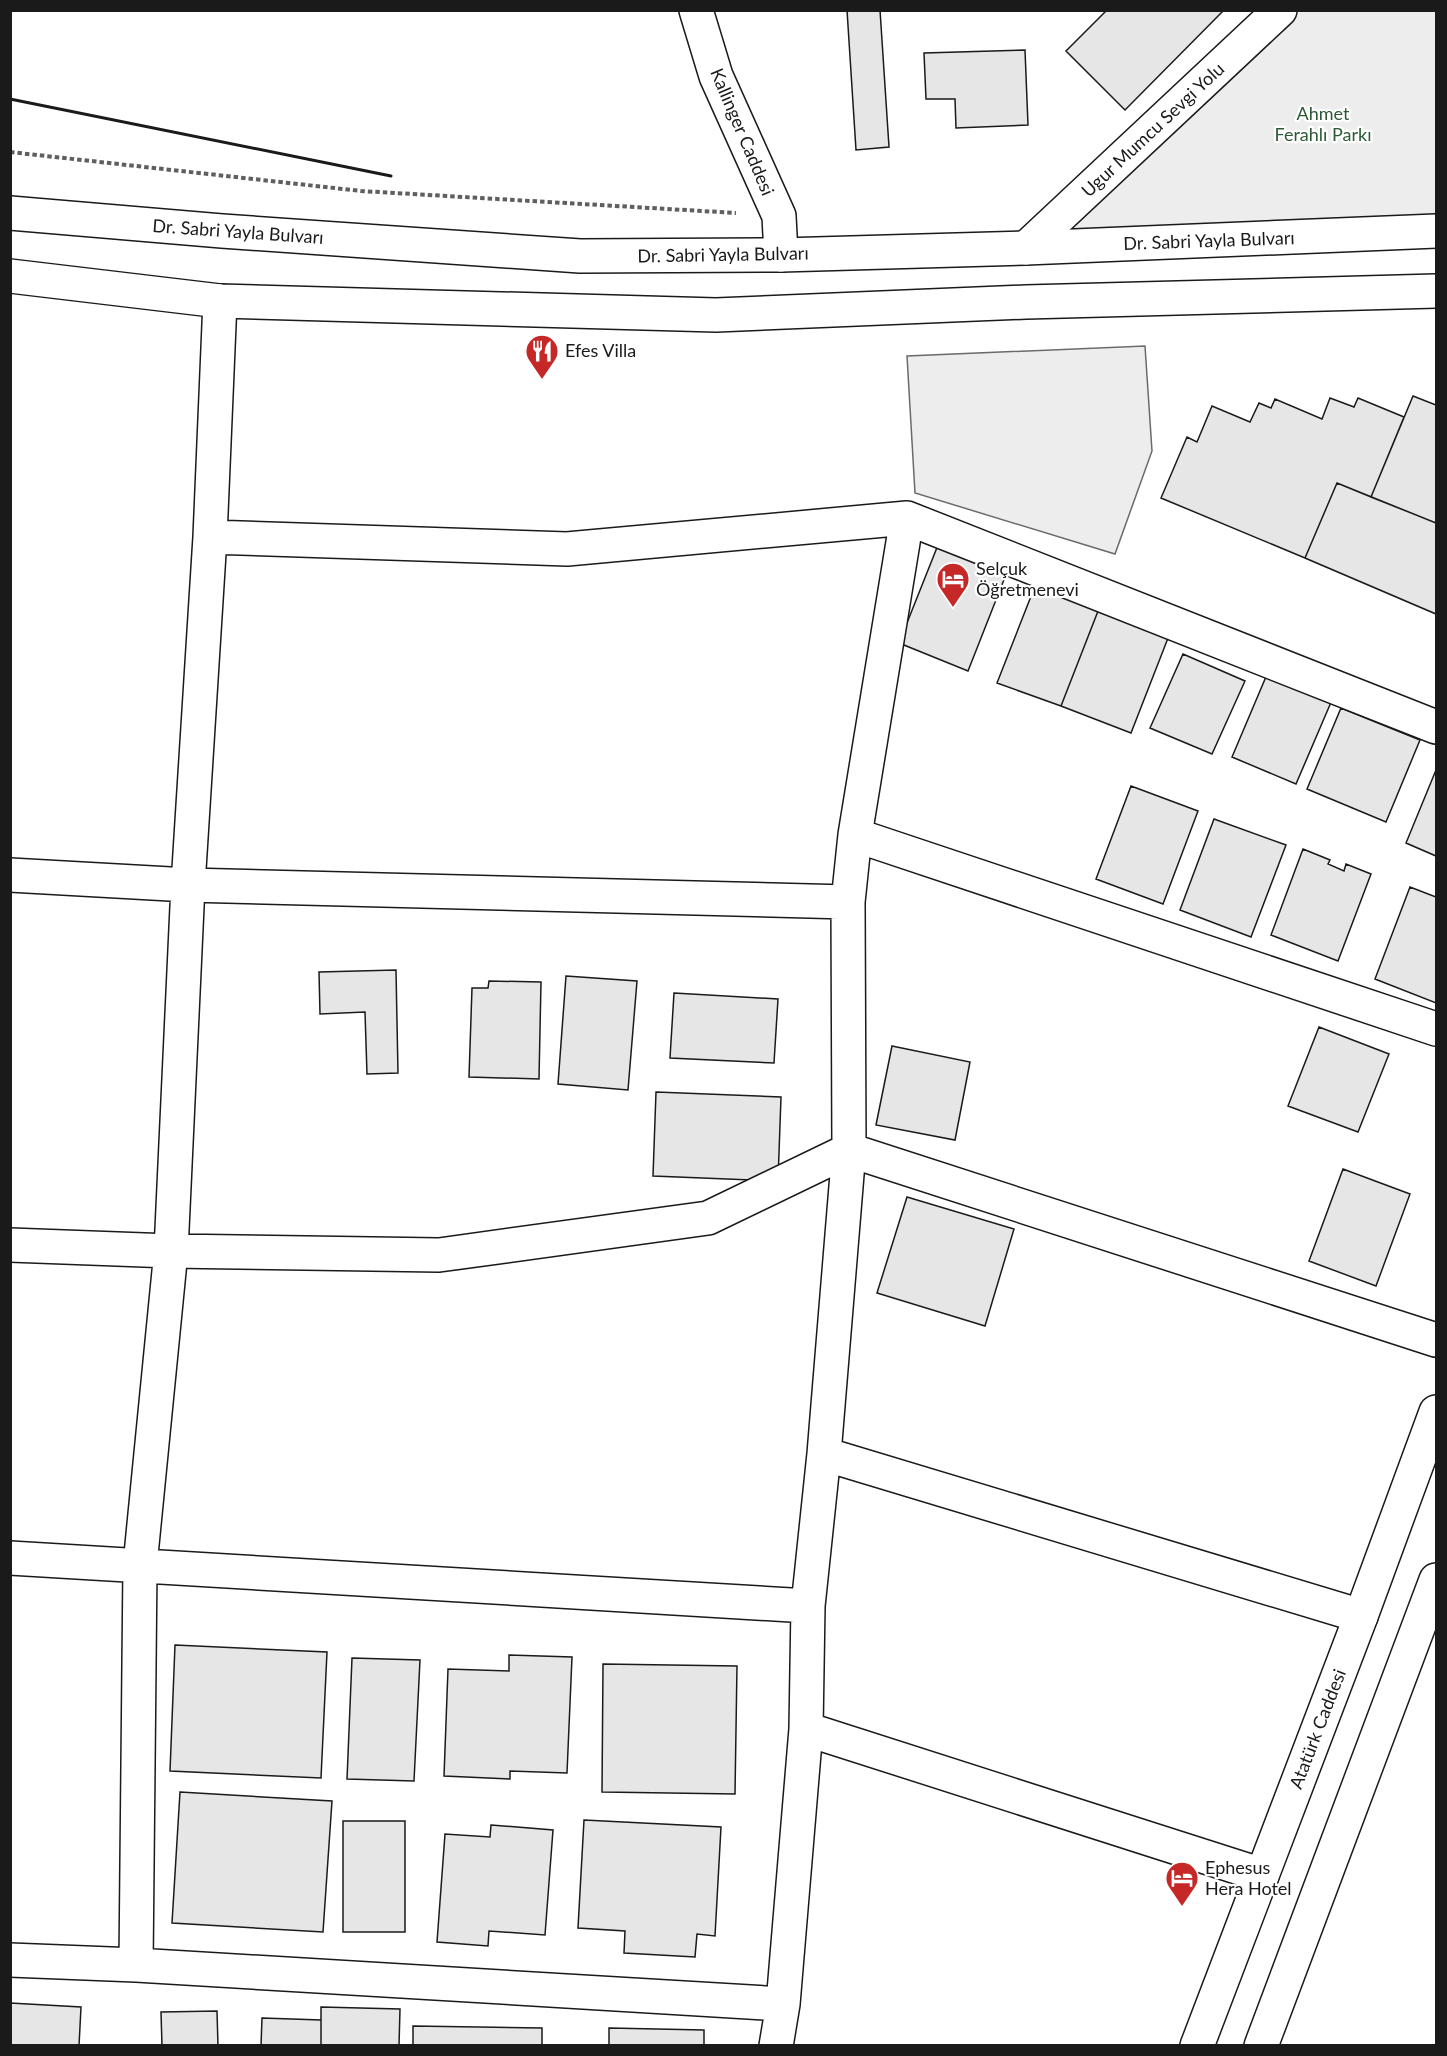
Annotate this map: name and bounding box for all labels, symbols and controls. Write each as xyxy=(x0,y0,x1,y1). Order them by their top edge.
street label: Ugur Mumcu Sevgi Yolu xyxy=(1076,57,1228,201)
street label: Kallinger Caddesi xyxy=(706,65,780,198)
park label: Ahmet Ferahlı Parkı xyxy=(1275,102,1371,145)
street label: Dr. Sabri Yayla Bulvarı xyxy=(152,214,324,248)
street label: Dr. Sabri Yayla Bulvarı xyxy=(1123,226,1295,254)
street label: Dr. Sabri Yayla Bulvarı xyxy=(637,242,809,266)
restaurant icon: Efes Villa xyxy=(524,333,560,380)
place label: Efes Villa xyxy=(565,339,636,361)
place label: Selçuk Öğretmenevi xyxy=(976,557,1079,600)
hotel icon: Selçuk Öğretmenevi xyxy=(935,561,971,608)
street label: Atatürk Caddesi xyxy=(1284,1666,1350,1792)
place label: Ephesus Hera Hotel xyxy=(1205,1856,1292,1899)
hotel icon: Ephesus Hera Hotel xyxy=(1164,1860,1200,1907)

